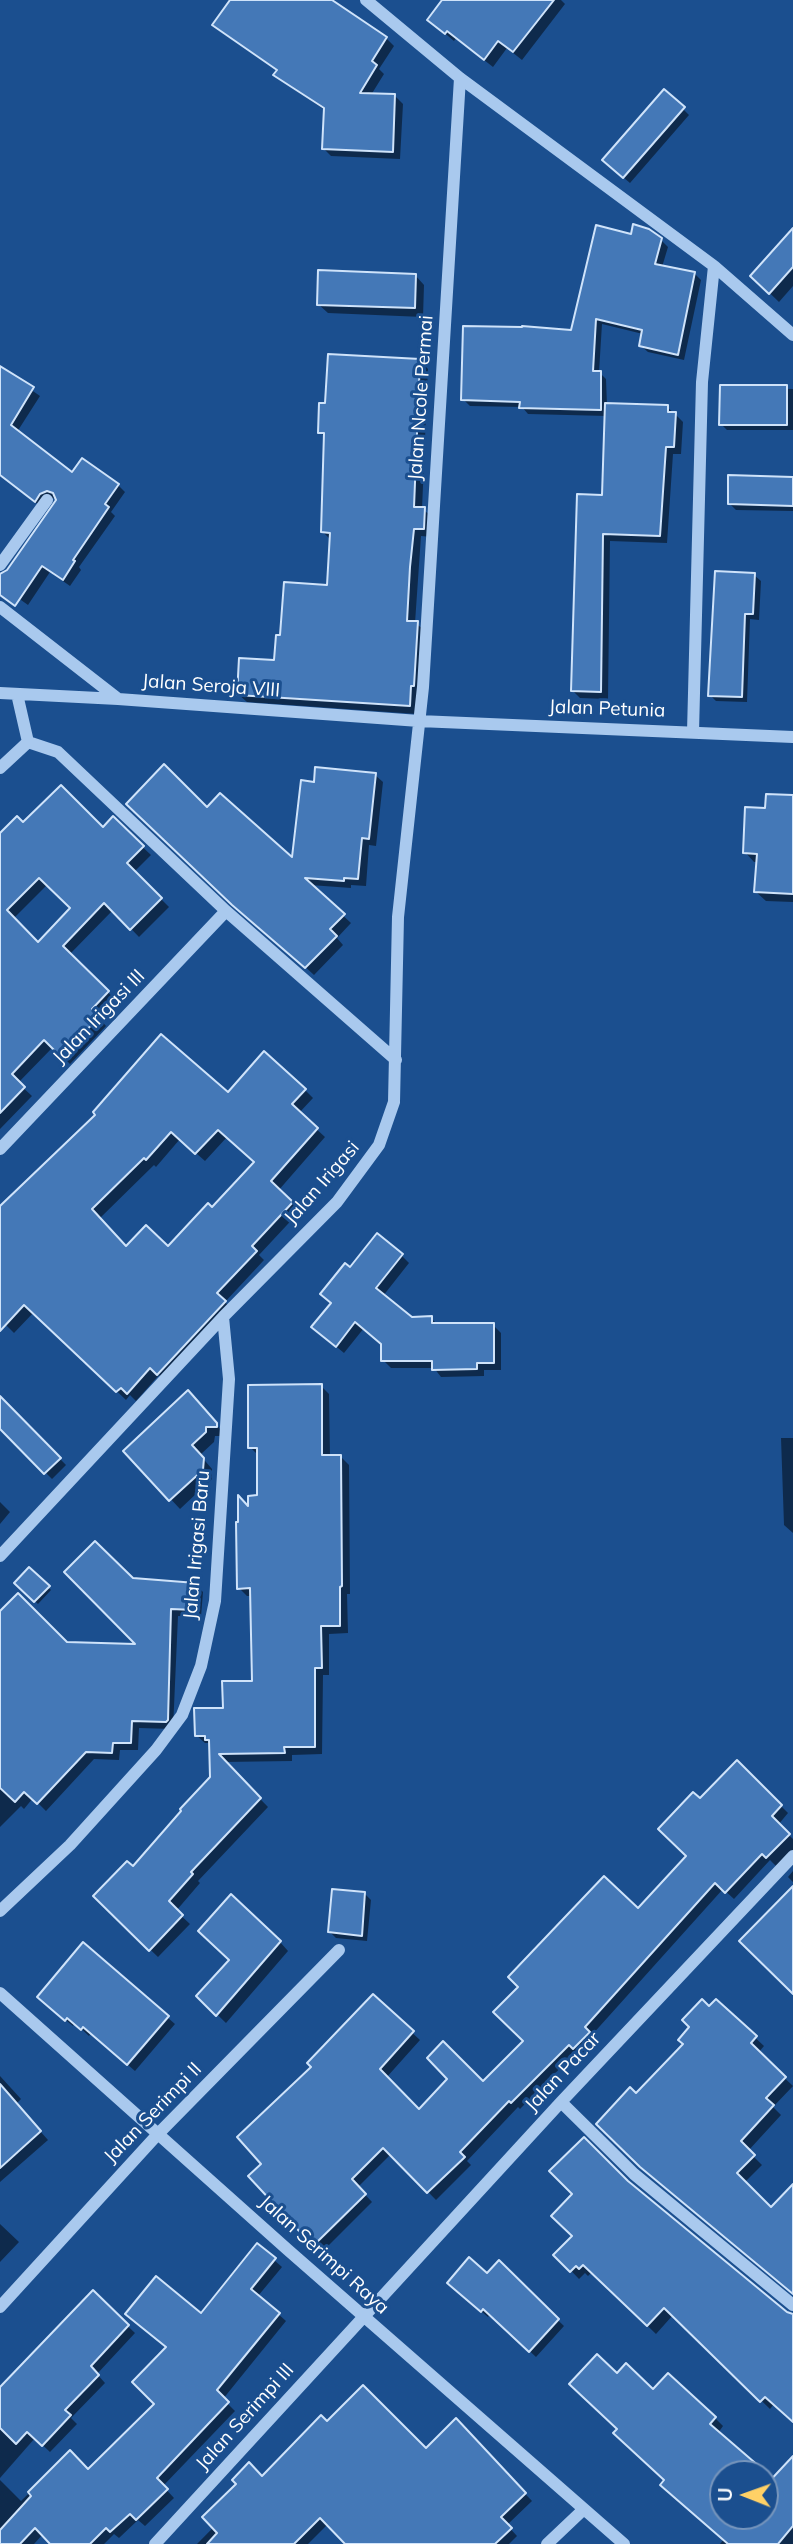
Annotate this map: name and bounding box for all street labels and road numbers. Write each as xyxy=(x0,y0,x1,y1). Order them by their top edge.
street label: Jalan Ncole Permai xyxy=(404,315,438,481)
street label: Jalan Seroja VIII xyxy=(141,670,281,702)
street label: Jalan Petunia xyxy=(548,696,666,722)
street label: Jalan Irigasi III xyxy=(48,965,150,1069)
street label: Jalan Irigasi xyxy=(280,1137,364,1229)
street label: Jalan Irigasi Baru xyxy=(179,1469,215,1621)
street label: Jalan Pacar xyxy=(520,2027,606,2117)
street label: Jalan Serimpi II xyxy=(99,2058,207,2168)
street label: Jalan Serimpi Raya xyxy=(254,2191,394,2319)
street label: Jalan Serimpi III xyxy=(191,2359,299,2475)

